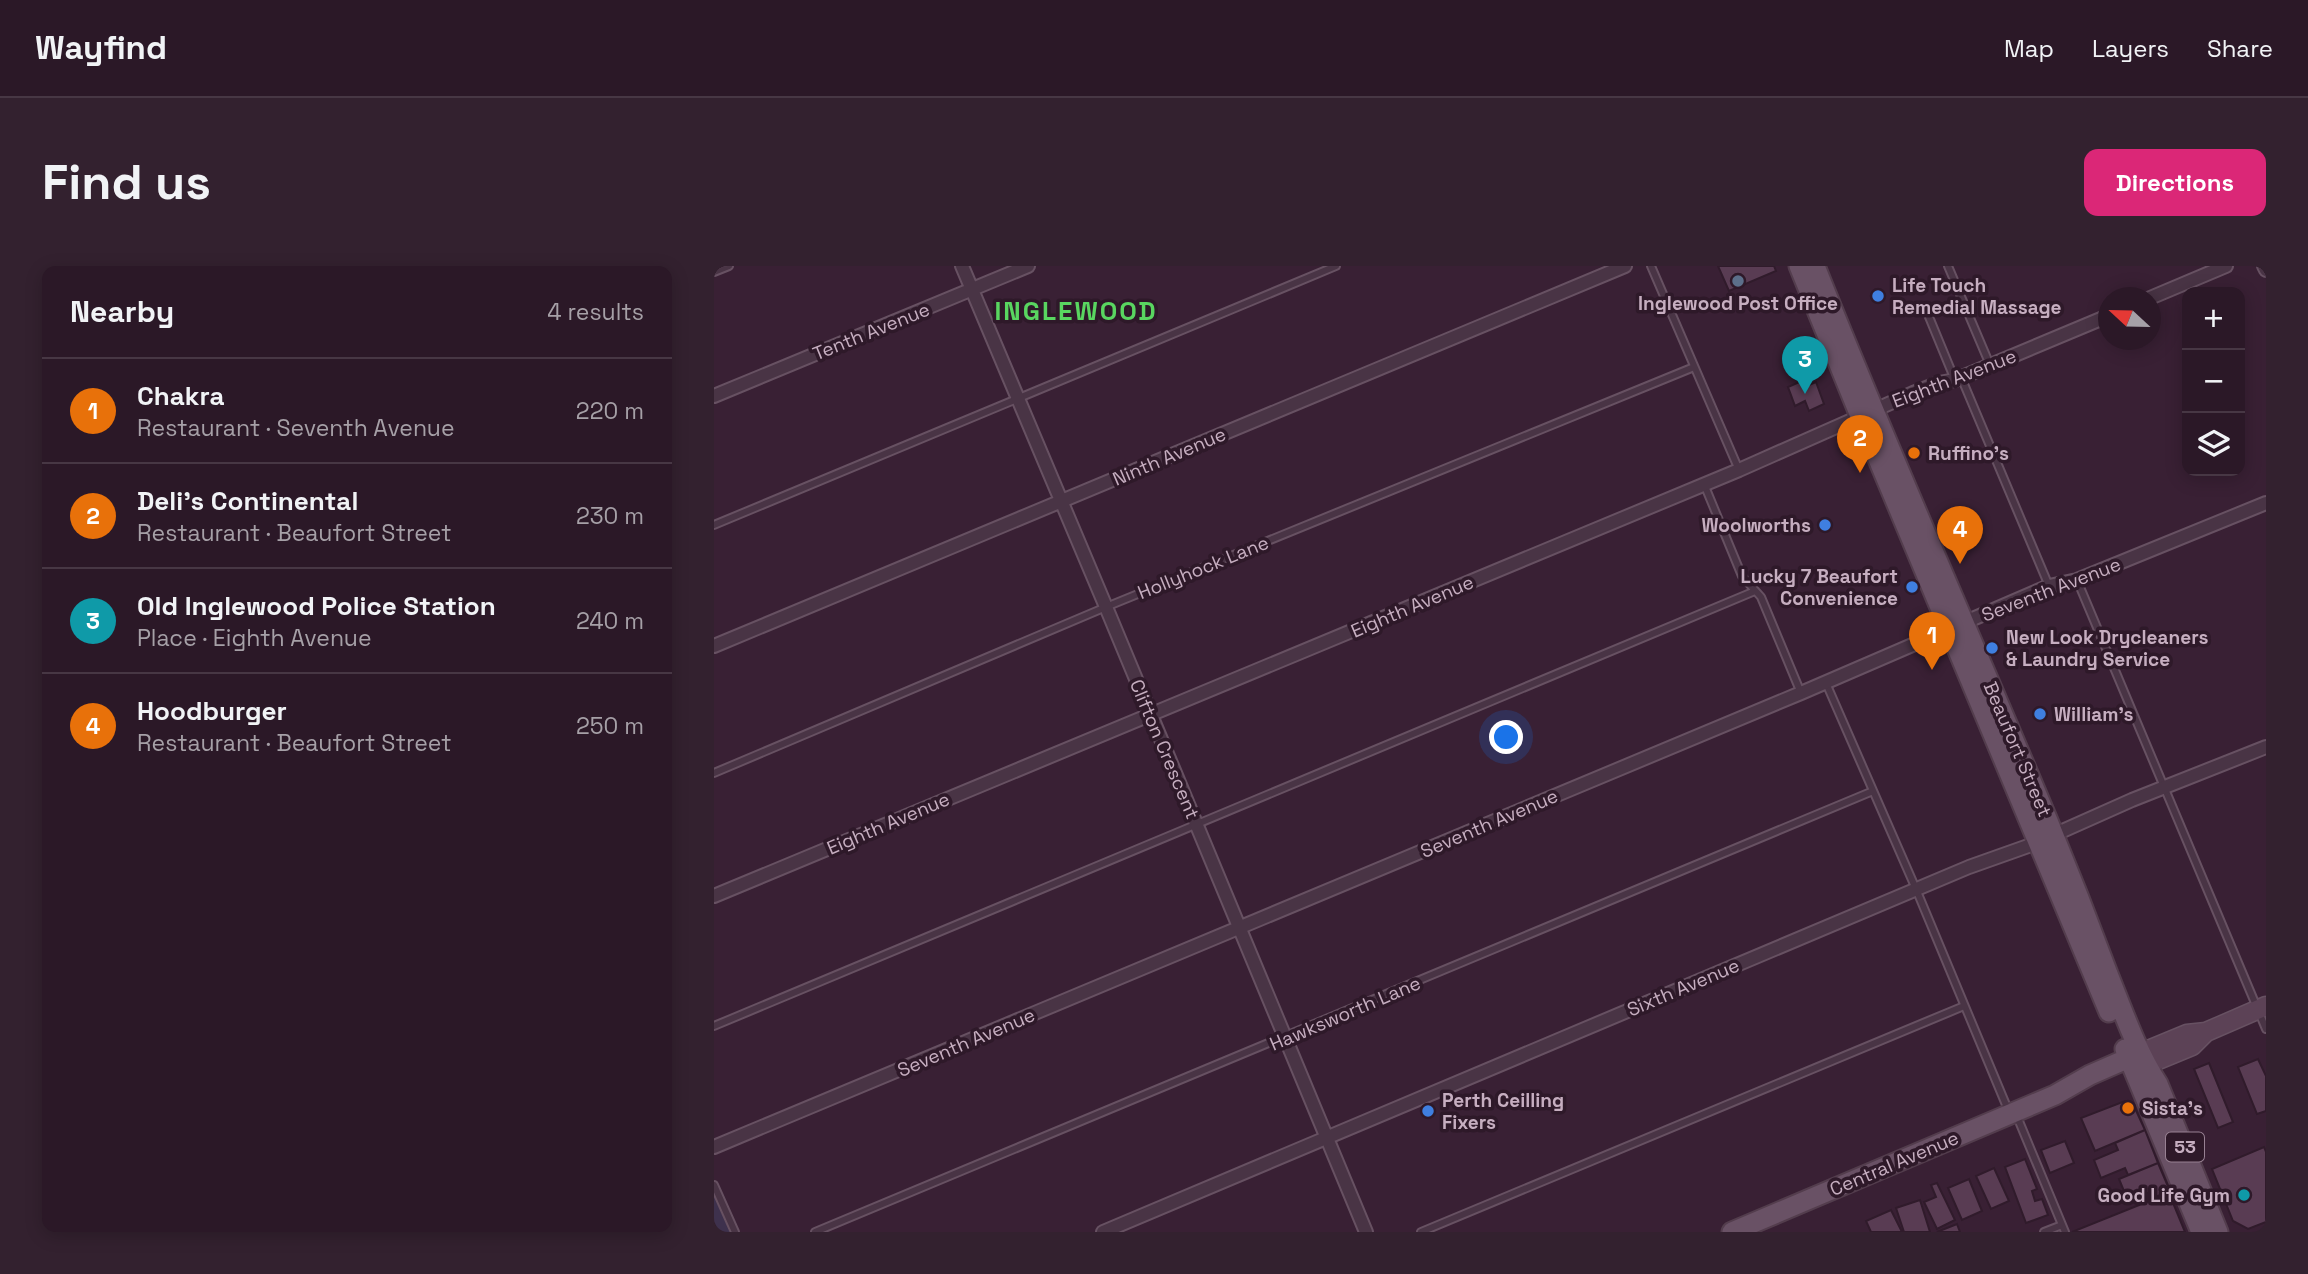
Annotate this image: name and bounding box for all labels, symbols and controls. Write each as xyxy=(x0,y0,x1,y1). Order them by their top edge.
text: Wayfind xyxy=(35,27,167,69)
text: Map xyxy=(2004,33,2054,64)
text: Layers xyxy=(2092,33,2169,64)
text: Share xyxy=(2207,33,2273,64)
button: Directions xyxy=(2084,149,2266,216)
text: Find us xyxy=(42,151,211,213)
marker: Inglewood Post Office xyxy=(1730,273,1746,289)
place label: Life Touch Remedial Massage xyxy=(1892,273,2062,320)
north arrow xyxy=(2098,287,2161,350)
map controls xyxy=(2182,287,2245,476)
button: + xyxy=(2182,287,2245,350)
marker: Life Touch Remedial Massage xyxy=(1870,288,1886,304)
place label: Inglewood Post Office xyxy=(1638,291,1838,316)
text: Nearby xyxy=(70,292,174,331)
district label: INGLEWOOD xyxy=(994,294,1158,328)
text: 4 results xyxy=(547,297,644,327)
street label: Tenth Avenue xyxy=(809,297,933,366)
pin: 3 xyxy=(1782,336,1828,394)
street label: Eighth Avenue xyxy=(1889,343,2020,414)
button: − xyxy=(2182,350,2245,413)
text: Chakra xyxy=(137,379,224,413)
text: 1 xyxy=(88,396,98,426)
text: 220 m xyxy=(576,396,644,426)
text: Restaurant · Seventh Avenue xyxy=(137,413,455,443)
button: layers xyxy=(2182,413,2245,476)
pin: 2 xyxy=(1837,415,1883,473)
street label: Ninth Avenue xyxy=(1109,421,1230,492)
place label: Ruffino's xyxy=(1928,441,2009,466)
marker: Ruffino's xyxy=(1906,445,1922,461)
text: Deli's Continental xyxy=(137,484,358,518)
text: 2 xyxy=(86,501,100,531)
text: 230 m xyxy=(576,501,644,531)
pin: 4 xyxy=(1937,506,1983,564)
place label: Woolworths xyxy=(1701,513,1811,538)
marker: Woolworths xyxy=(1817,517,1833,533)
text: Restaurant · Beaufort Street xyxy=(137,518,452,548)
street label: Hollyhock Lane xyxy=(1134,530,1272,605)
street label: Seventh Avenue xyxy=(1978,551,2124,627)
place label: Lucky 7 Beaufort Convenience xyxy=(1740,564,1898,611)
street label: Eighth Avenue xyxy=(1347,569,1477,644)
marker: Lucky 7 Beaufort Convenience xyxy=(1904,579,1920,595)
text: Old Inglewood Police Station xyxy=(137,589,496,623)
text: 3 xyxy=(86,606,100,636)
text: 240 m xyxy=(576,606,644,636)
pin: 1 xyxy=(1909,612,1955,670)
text: Place · Eighth Avenue xyxy=(137,623,372,653)
place label: New Look Drycleaners & Laundry Service xyxy=(2006,625,2208,672)
marker: New Look Drycleaners & Laundry Service xyxy=(1984,640,2000,656)
street label: Clifton Crescent xyxy=(1124,676,1205,823)
street label: Beaufort Street xyxy=(1978,678,2057,821)
text: Hoodburger xyxy=(137,694,287,728)
place label: William's xyxy=(2054,702,2134,727)
marker: William's xyxy=(2032,706,2048,722)
text: 4 xyxy=(86,711,100,741)
text: 250 m xyxy=(576,711,644,741)
your location xyxy=(1489,720,1523,754)
text: Restaurant · Beaufort Street xyxy=(137,728,452,758)
street label: Seventh Avenue xyxy=(1417,783,1562,864)
street label: Eighth Avenue xyxy=(823,786,953,861)
street label: Sixth Avenue xyxy=(1623,953,1743,1022)
street label: Hawksworth Lane xyxy=(1266,970,1424,1057)
street label: Seventh Avenue xyxy=(894,1002,1039,1083)
place label: Perth Ceilling Fixers xyxy=(1442,1088,1564,1135)
place label: Sista's xyxy=(2142,1096,2203,1121)
marker: Sista's xyxy=(2120,1100,2136,1116)
marker: Perth Ceilling Fixers xyxy=(1420,1103,1436,1119)
street label: Central Avenue xyxy=(1826,1125,1962,1202)
road number: 53 xyxy=(2166,1132,2204,1162)
place label: Good Life Gym xyxy=(2098,1183,2230,1208)
marker: Good Life Gym xyxy=(2236,1187,2252,1203)

